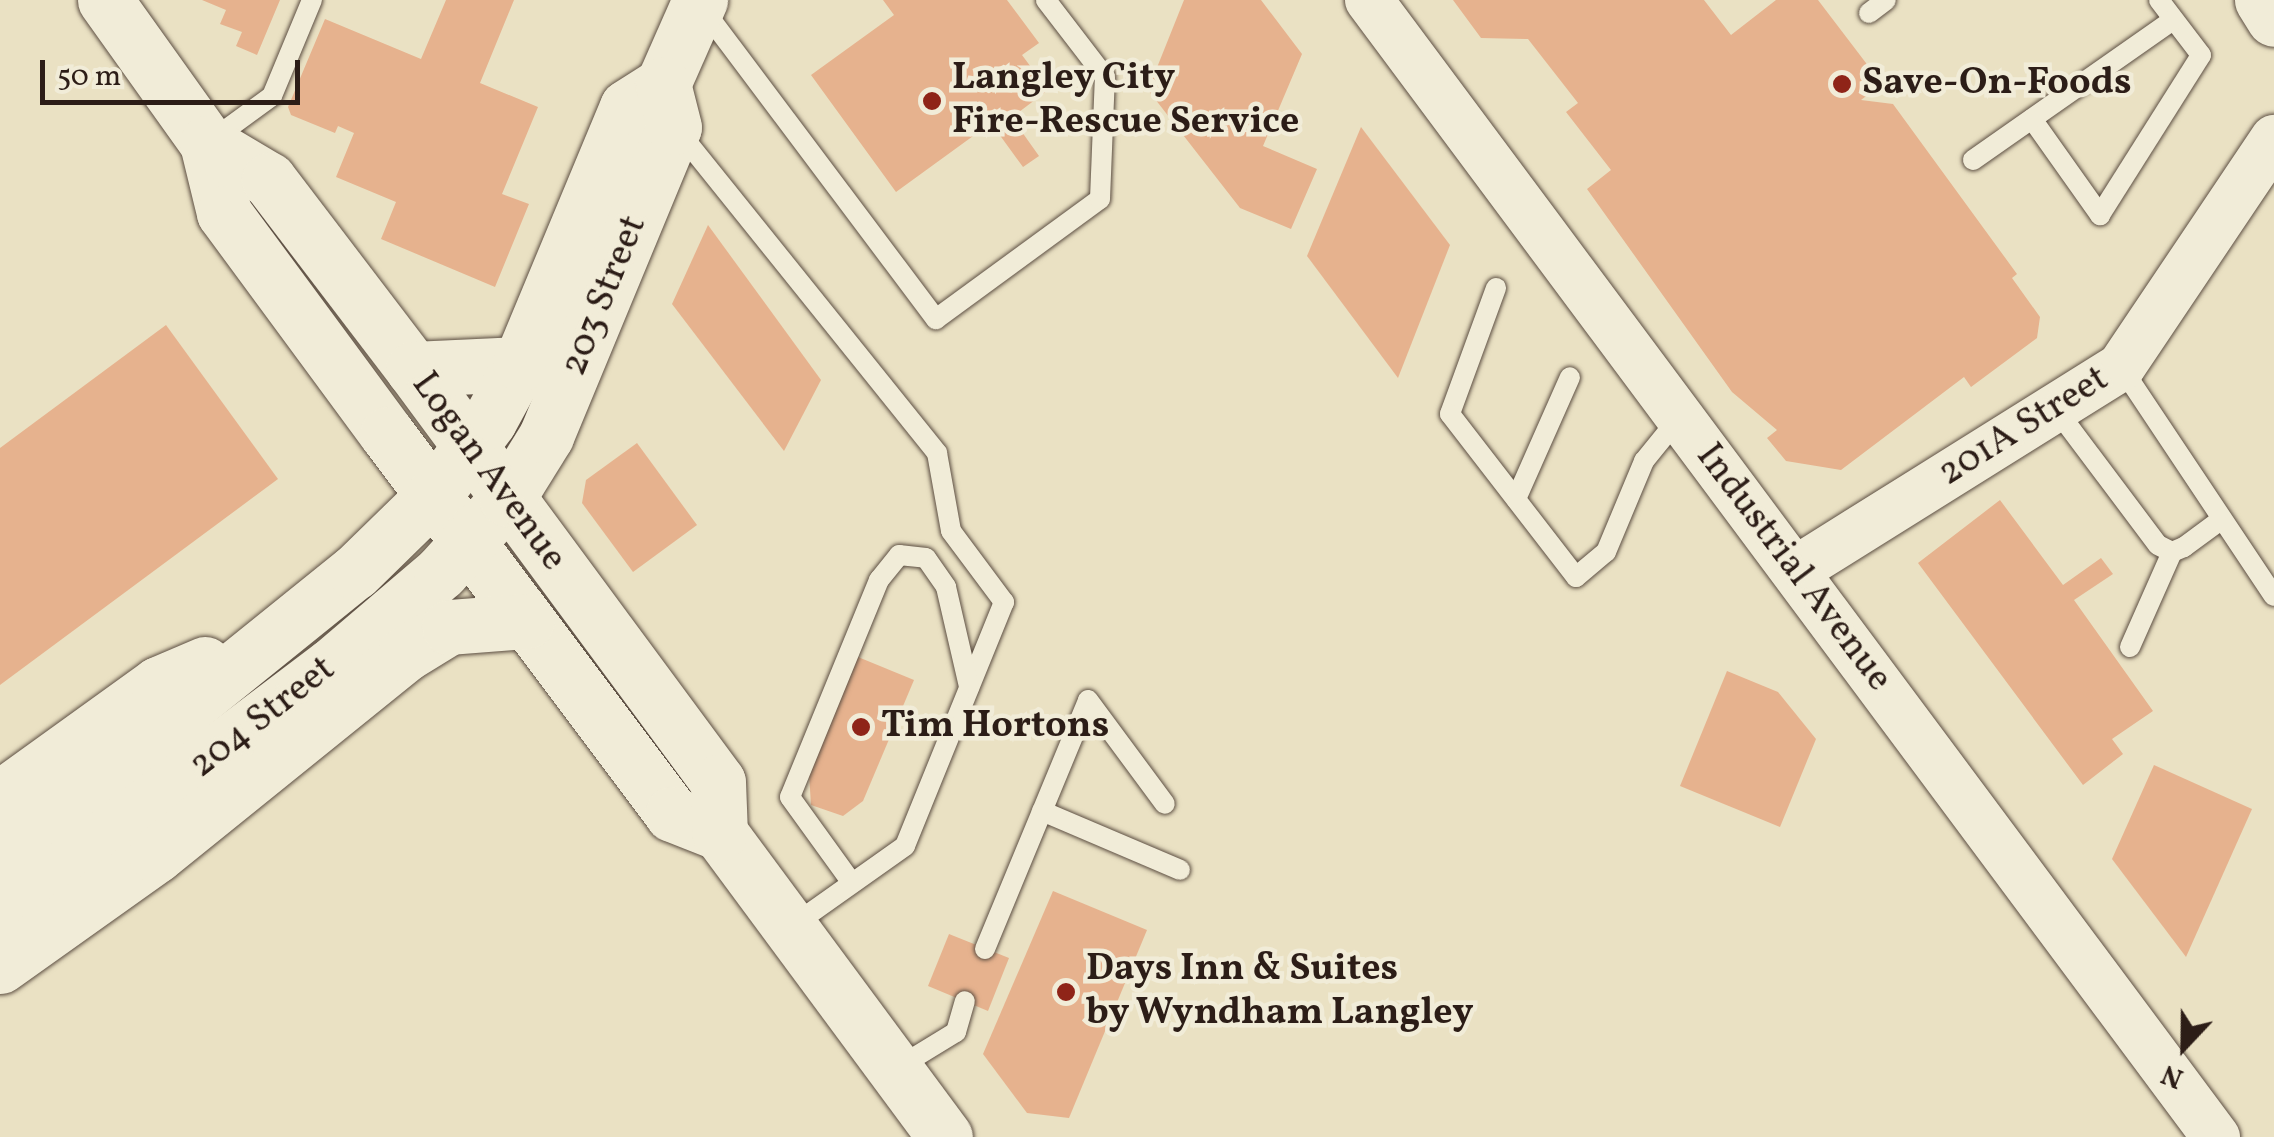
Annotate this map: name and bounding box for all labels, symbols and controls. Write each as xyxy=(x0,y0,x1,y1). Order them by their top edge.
scale bar xyxy=(45,40,305,102)
text: 50 m xyxy=(57,56,121,98)
place label: Langley City Fire-Rescue Service xyxy=(952,56,1299,146)
place label: Save-On-Foods xyxy=(1862,61,2132,107)
marker: Save-On-Foods xyxy=(1831,73,1853,95)
marker: Langley City Fire-Rescue Service xyxy=(921,90,943,112)
street label: 203 Street xyxy=(552,209,658,383)
street label: 201A Street xyxy=(1931,357,2117,497)
street label: Logan Avenue xyxy=(401,364,575,580)
street label: Industrial Avenue xyxy=(1685,435,1901,701)
street label: 204 Street xyxy=(181,647,345,789)
place label: Tim Hortons xyxy=(881,704,1109,750)
marker: Tim Hortons xyxy=(850,716,872,738)
place label: Days Inn & Suites by Wyndham Langley xyxy=(1086,947,1475,1036)
marker: Days Inn & Suites by Wyndham Langley xyxy=(1055,981,1077,1003)
north arrow xyxy=(2134,997,2234,1097)
text: N xyxy=(2156,1053,2189,1097)

